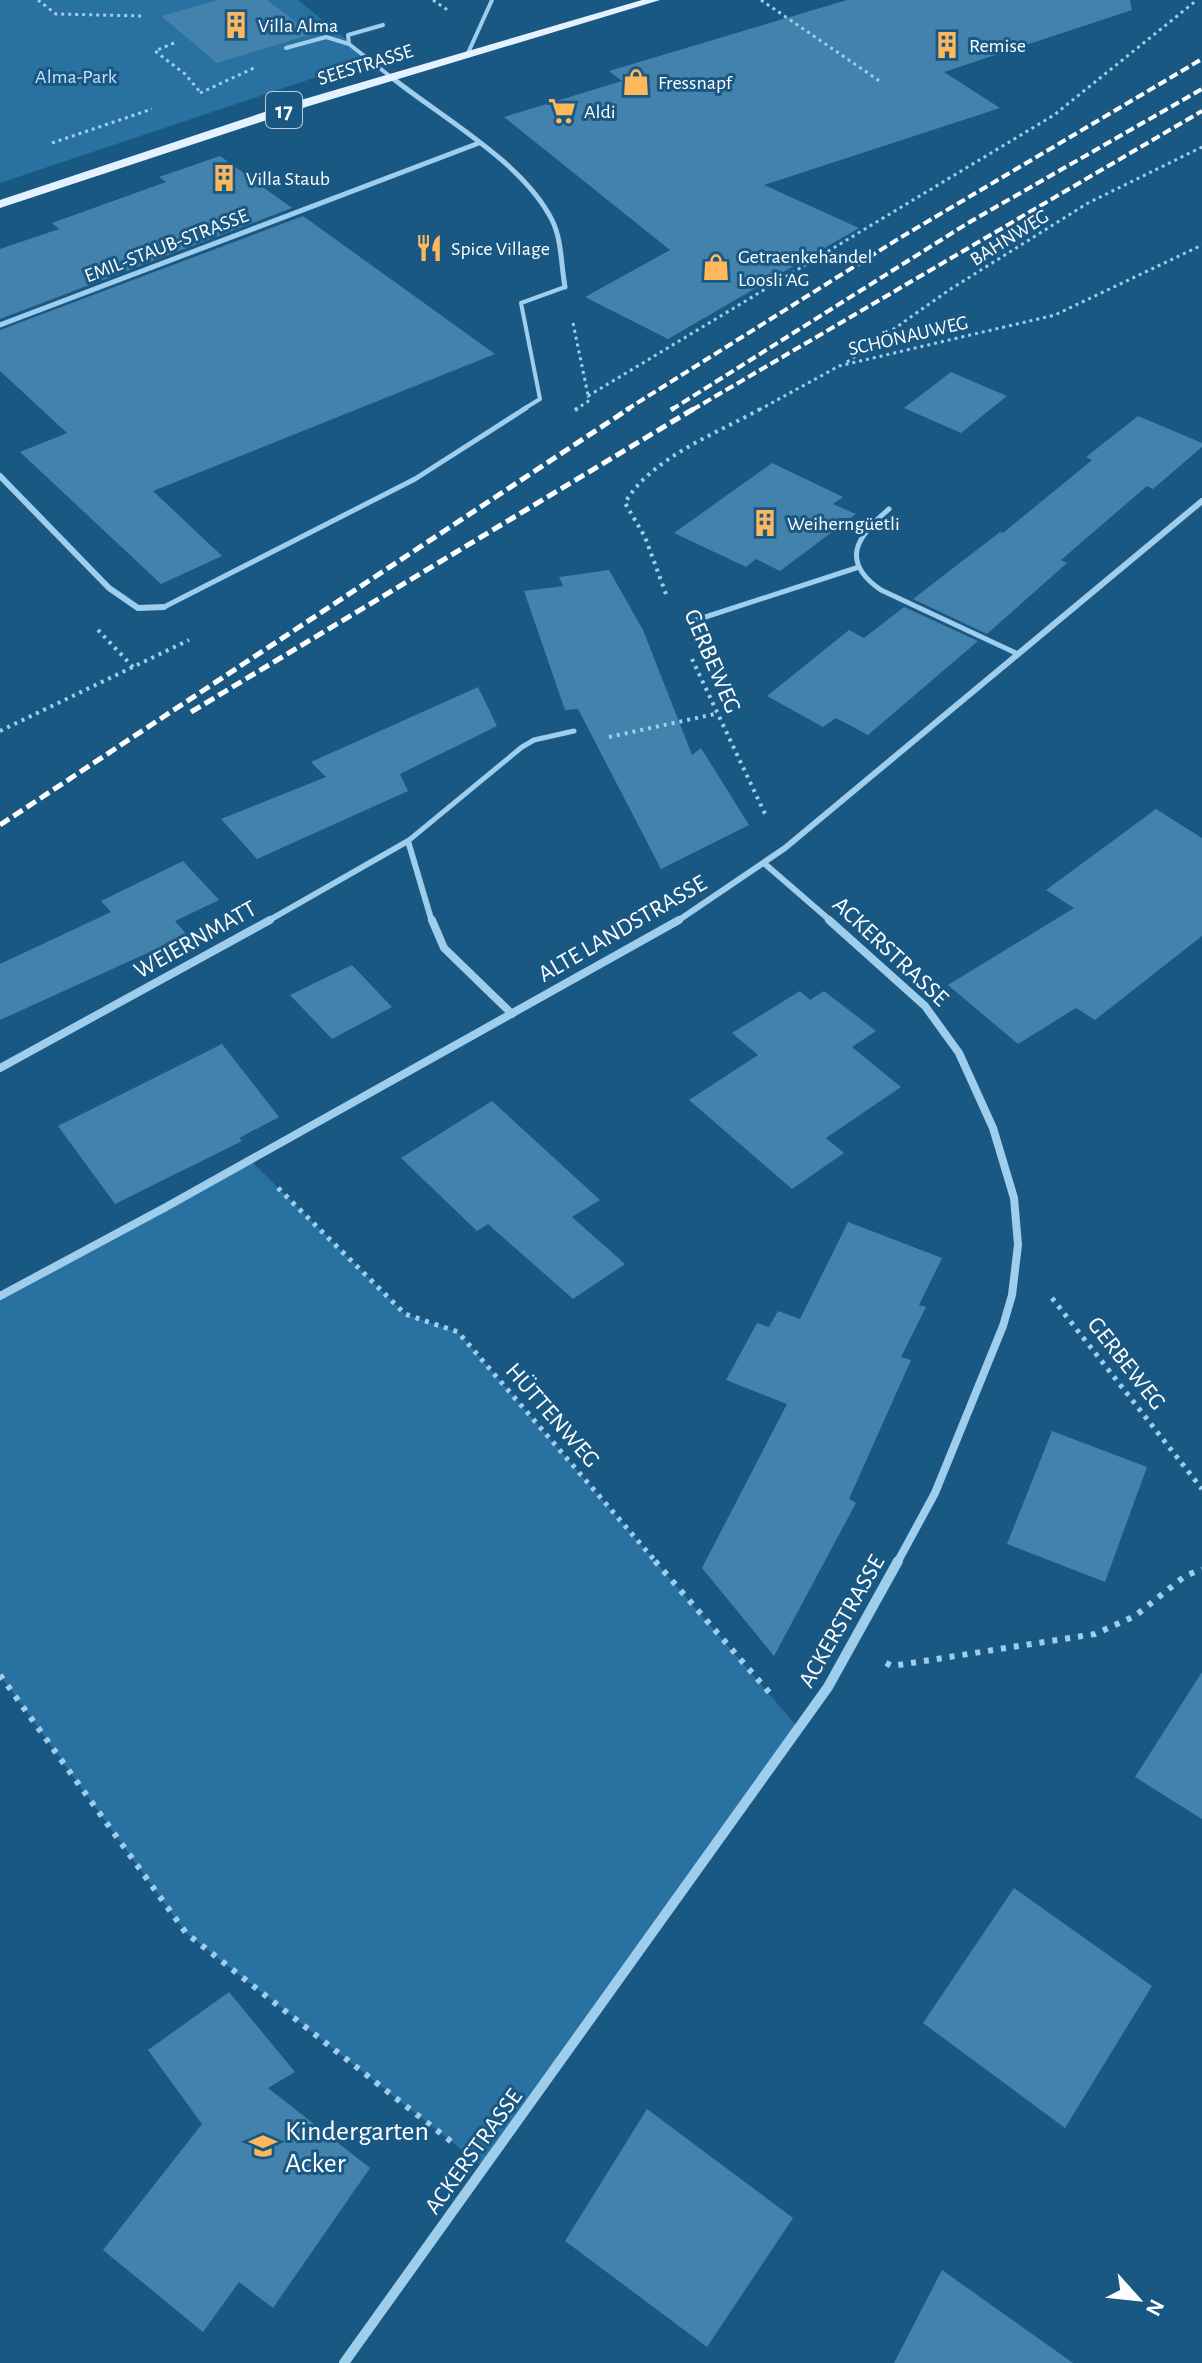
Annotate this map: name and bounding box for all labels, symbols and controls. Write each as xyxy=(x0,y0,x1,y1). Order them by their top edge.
building icon: Villa Alma xyxy=(221,10,251,40)
place label: Villa Alma xyxy=(258,16,338,36)
building icon: Remise xyxy=(932,30,962,60)
place label: Remise xyxy=(969,36,1026,56)
street label: SEESTRASSE xyxy=(315,41,416,89)
park label: Alma-Park xyxy=(35,67,117,87)
shop icon: Fressnapf xyxy=(621,67,651,97)
place label: Fressnapf xyxy=(658,73,733,93)
road number: 17 xyxy=(266,92,302,128)
supermarket icon: Aldi xyxy=(547,96,577,126)
place label: Aldi xyxy=(584,102,616,122)
building icon: Villa Staub xyxy=(209,163,239,193)
place label: Villa Staub xyxy=(246,169,330,189)
street label: EMIL-STAUB-STRASSE xyxy=(82,205,251,286)
street label: BAHNWEG xyxy=(967,206,1052,270)
restaurant icon: Spice Village xyxy=(414,233,444,263)
place label: Spice Village xyxy=(451,239,550,259)
place label: Getraenkehandel Loosli AG xyxy=(738,247,873,290)
shop icon: Getraenkehandel Loosli AG xyxy=(701,252,731,282)
street label: SCHÖNAUWEG xyxy=(846,312,970,359)
building icon: Weiherngüetli xyxy=(750,508,780,538)
place label: Weiherngüetli xyxy=(787,514,900,534)
street label: GERBEWEG xyxy=(679,606,745,717)
street label: ALTE LANDSTRASSE xyxy=(534,871,711,987)
street label: ACKERSTRASSE xyxy=(828,892,953,1011)
street label: WEIERNMATT xyxy=(130,896,261,983)
street label: GERBEWEG xyxy=(1083,1313,1170,1415)
street label: HÜTTENWEG xyxy=(501,1358,605,1472)
street label: ACKERSTRASSE xyxy=(794,1551,890,1692)
street label: ACKERSTRASSE xyxy=(421,2084,527,2219)
place label: Kindergarten Acker xyxy=(285,2118,429,2178)
school or university icon: Kindergarten Acker xyxy=(248,2131,278,2161)
north arrow xyxy=(1098,2259,1178,2339)
text: N xyxy=(1142,2296,1168,2319)

